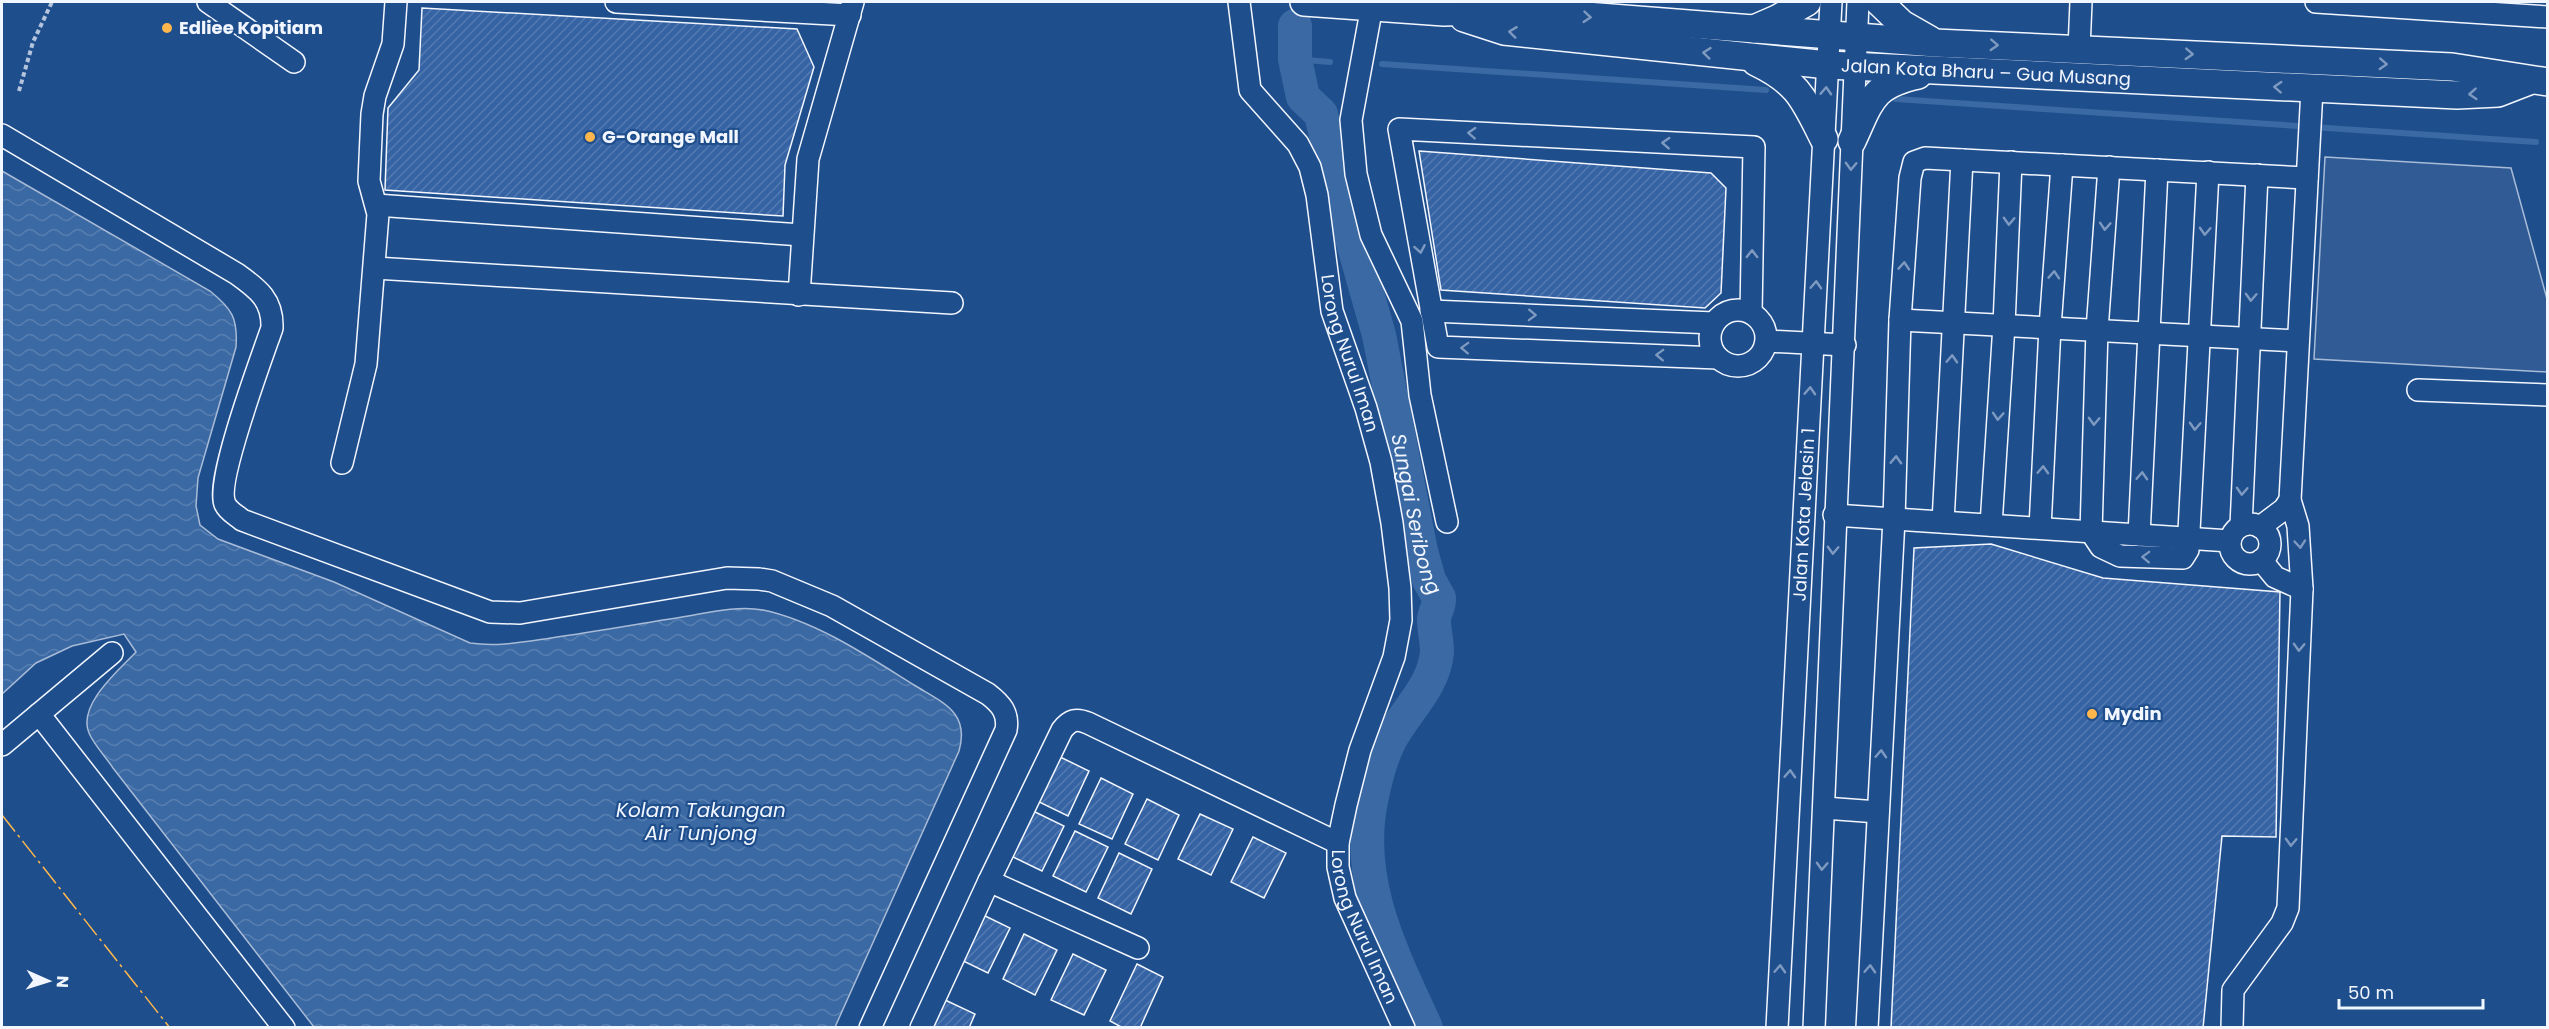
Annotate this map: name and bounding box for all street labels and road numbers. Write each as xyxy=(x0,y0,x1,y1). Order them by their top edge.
street label: Jalan Kota Bharu – Gua Musang xyxy=(1840,53,2132,91)
street label: Lorong Nurul Iman xyxy=(1315,273,1385,435)
street label: Jalan Kota Jelasin 1 xyxy=(1786,427,1821,602)
street label: Lorong Nurul Iman xyxy=(1326,849,1404,1008)

